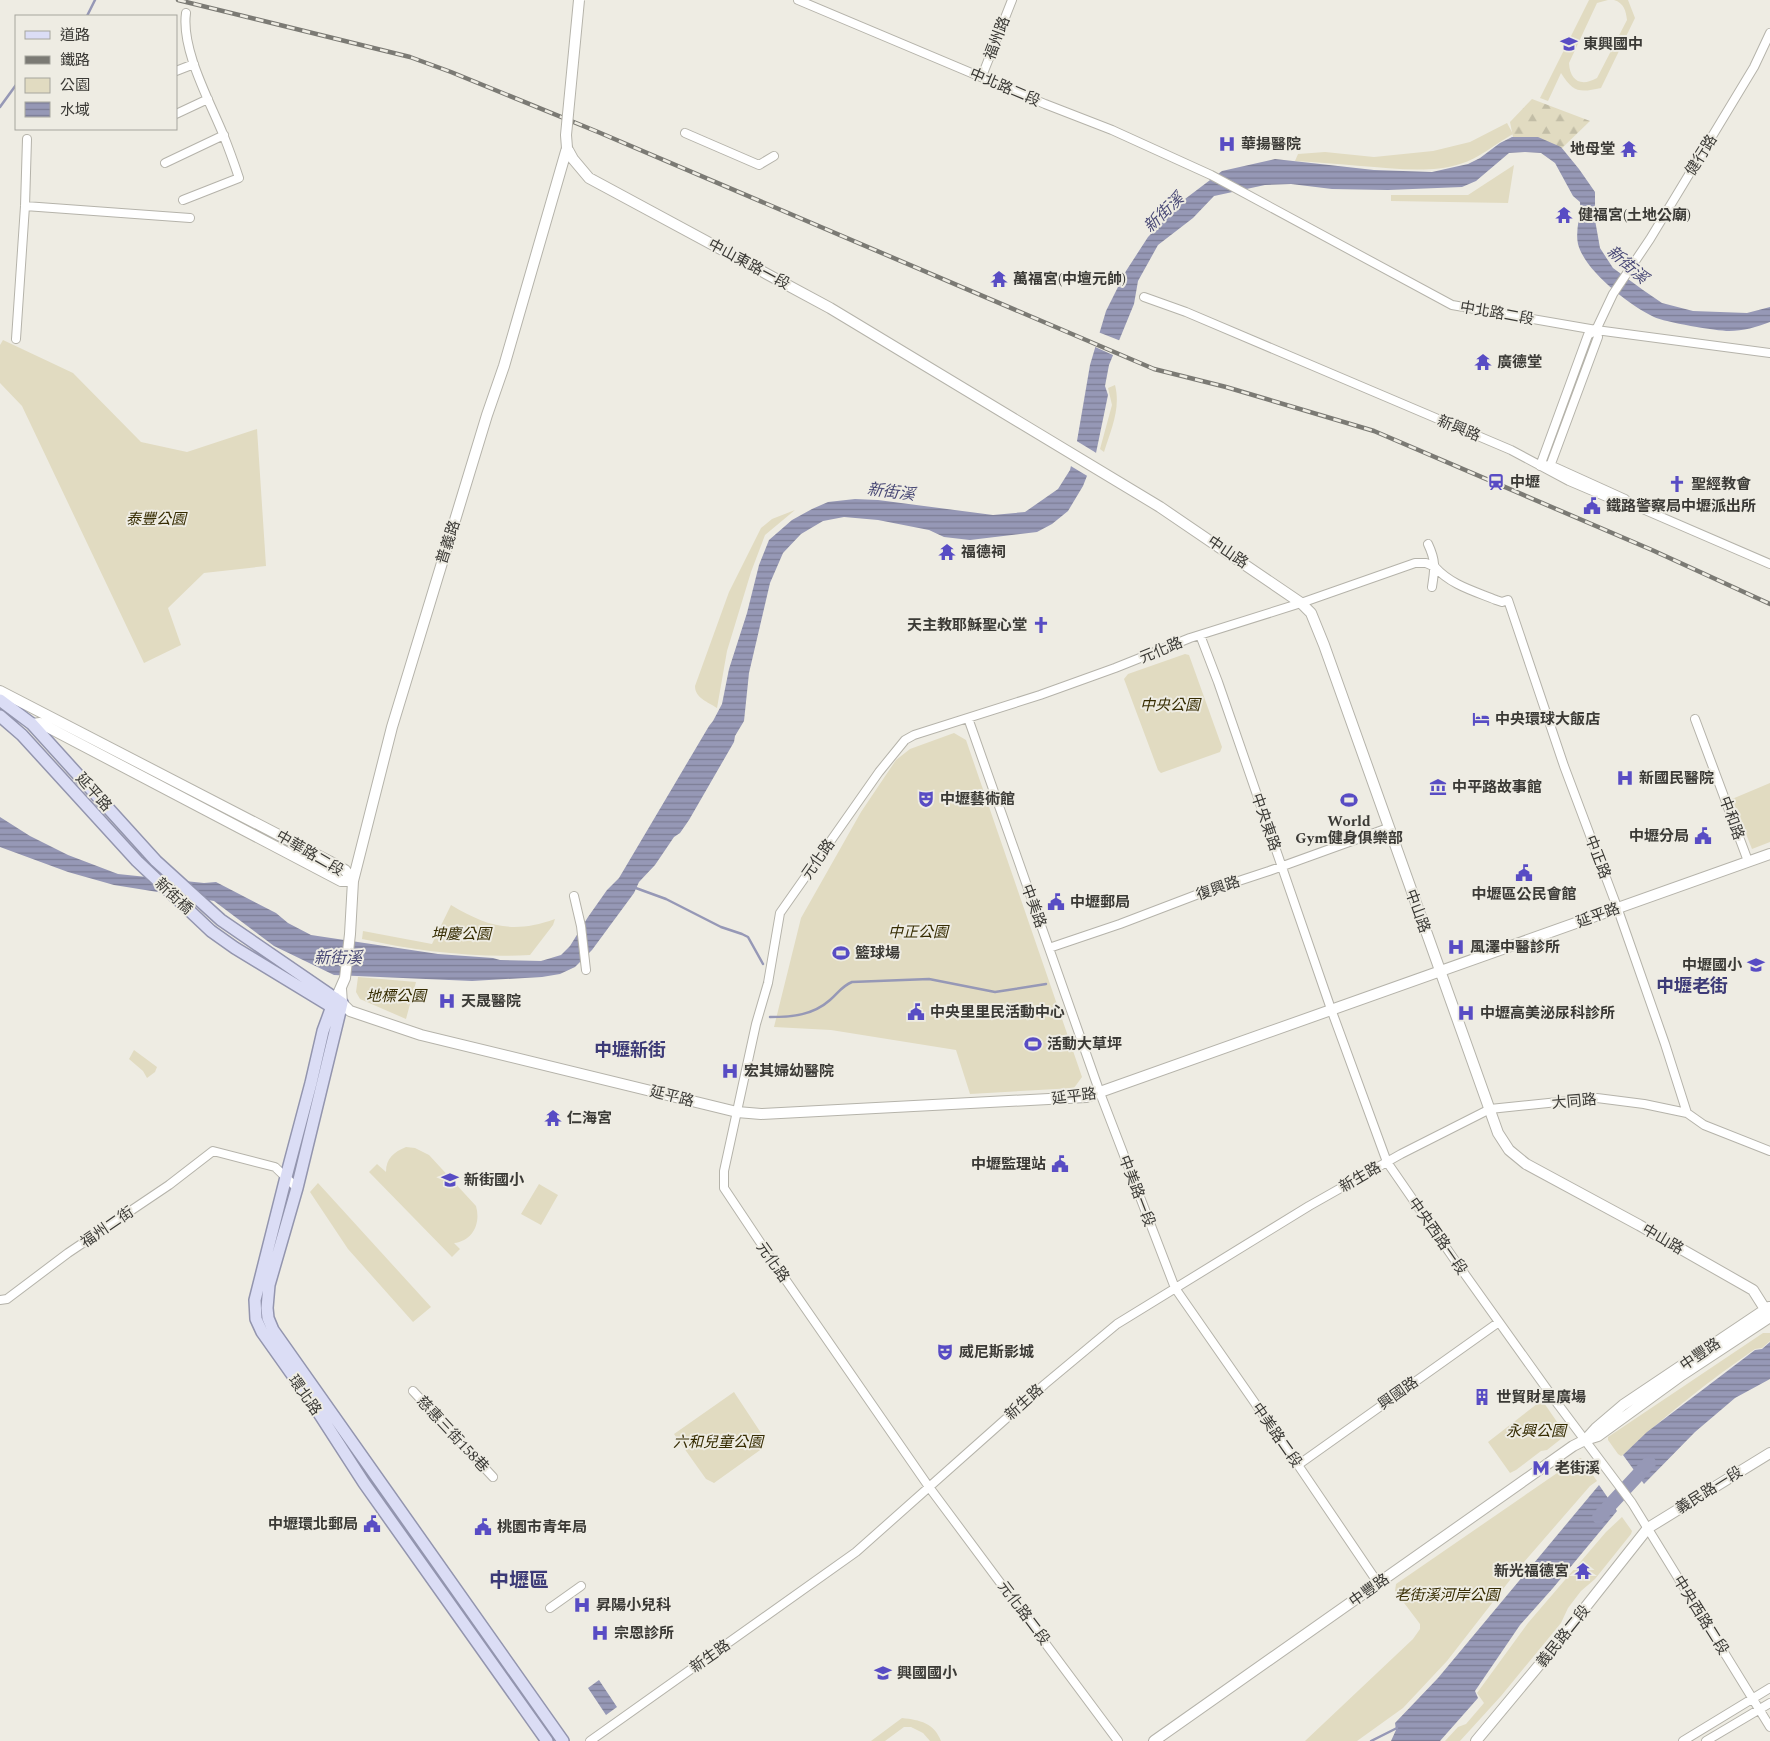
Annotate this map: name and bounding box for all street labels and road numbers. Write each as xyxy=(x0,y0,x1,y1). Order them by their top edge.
street label: 福州路 xyxy=(979,13,1016,63)
street label: 中北路二段 xyxy=(966,62,1044,113)
street label: 健行路 xyxy=(1680,130,1723,180)
street label: 中山東路一段 xyxy=(704,233,794,296)
street label: 中北路二段 xyxy=(1458,296,1536,331)
street label: 新興路 xyxy=(1434,409,1484,448)
street label: 普義路 xyxy=(431,517,466,567)
street label: 中山路 xyxy=(1203,530,1253,575)
street label: 元化路 xyxy=(1136,631,1186,670)
street label: 延平路 xyxy=(70,768,117,817)
street label: 中央東路 xyxy=(1245,790,1286,854)
street label: 中和路 xyxy=(1713,793,1750,843)
street label: 中華路二段 xyxy=(272,825,348,882)
street label: 中正路 xyxy=(1579,832,1616,882)
street label: 元化路 xyxy=(796,834,841,884)
street label: 復興路 xyxy=(1193,870,1243,907)
street label: 新街橋 xyxy=(149,873,198,920)
street label: 中美路 xyxy=(1015,881,1052,931)
street label: 中山路 xyxy=(1399,886,1436,936)
street label: 延平路 xyxy=(1573,897,1623,934)
street label: 延平路 xyxy=(647,1080,697,1113)
street label: 延平路 xyxy=(1050,1082,1098,1111)
street label: 大同路 xyxy=(1551,1088,1597,1115)
street label: 中美路一段 xyxy=(1112,1152,1161,1230)
street label: 新生路 xyxy=(1335,1156,1385,1199)
street label: 中央西路一段 xyxy=(1402,1193,1473,1280)
street label: 福州二街 xyxy=(76,1201,139,1254)
street label: 中山路 xyxy=(1638,1218,1688,1261)
street label: 元化路 xyxy=(750,1237,795,1287)
street label: 中豐路 xyxy=(1675,1332,1725,1377)
street label: 環北路 xyxy=(282,1370,327,1420)
street label: 興國路 xyxy=(1373,1371,1423,1416)
street label: 新生路 xyxy=(1000,1379,1049,1426)
street label: 慈惠三街158巷 xyxy=(411,1391,494,1478)
street label: 中美路二段 xyxy=(1246,1398,1308,1473)
street label: 義民路一段 xyxy=(1671,1461,1747,1520)
street label: 中豐路 xyxy=(1344,1568,1394,1613)
street label: 中央西路二段 xyxy=(1667,1571,1734,1660)
street label: 元化路二段 xyxy=(992,1576,1055,1650)
street label: 義民路二段 xyxy=(1531,1600,1596,1673)
street label: 新生路 xyxy=(685,1634,735,1679)

